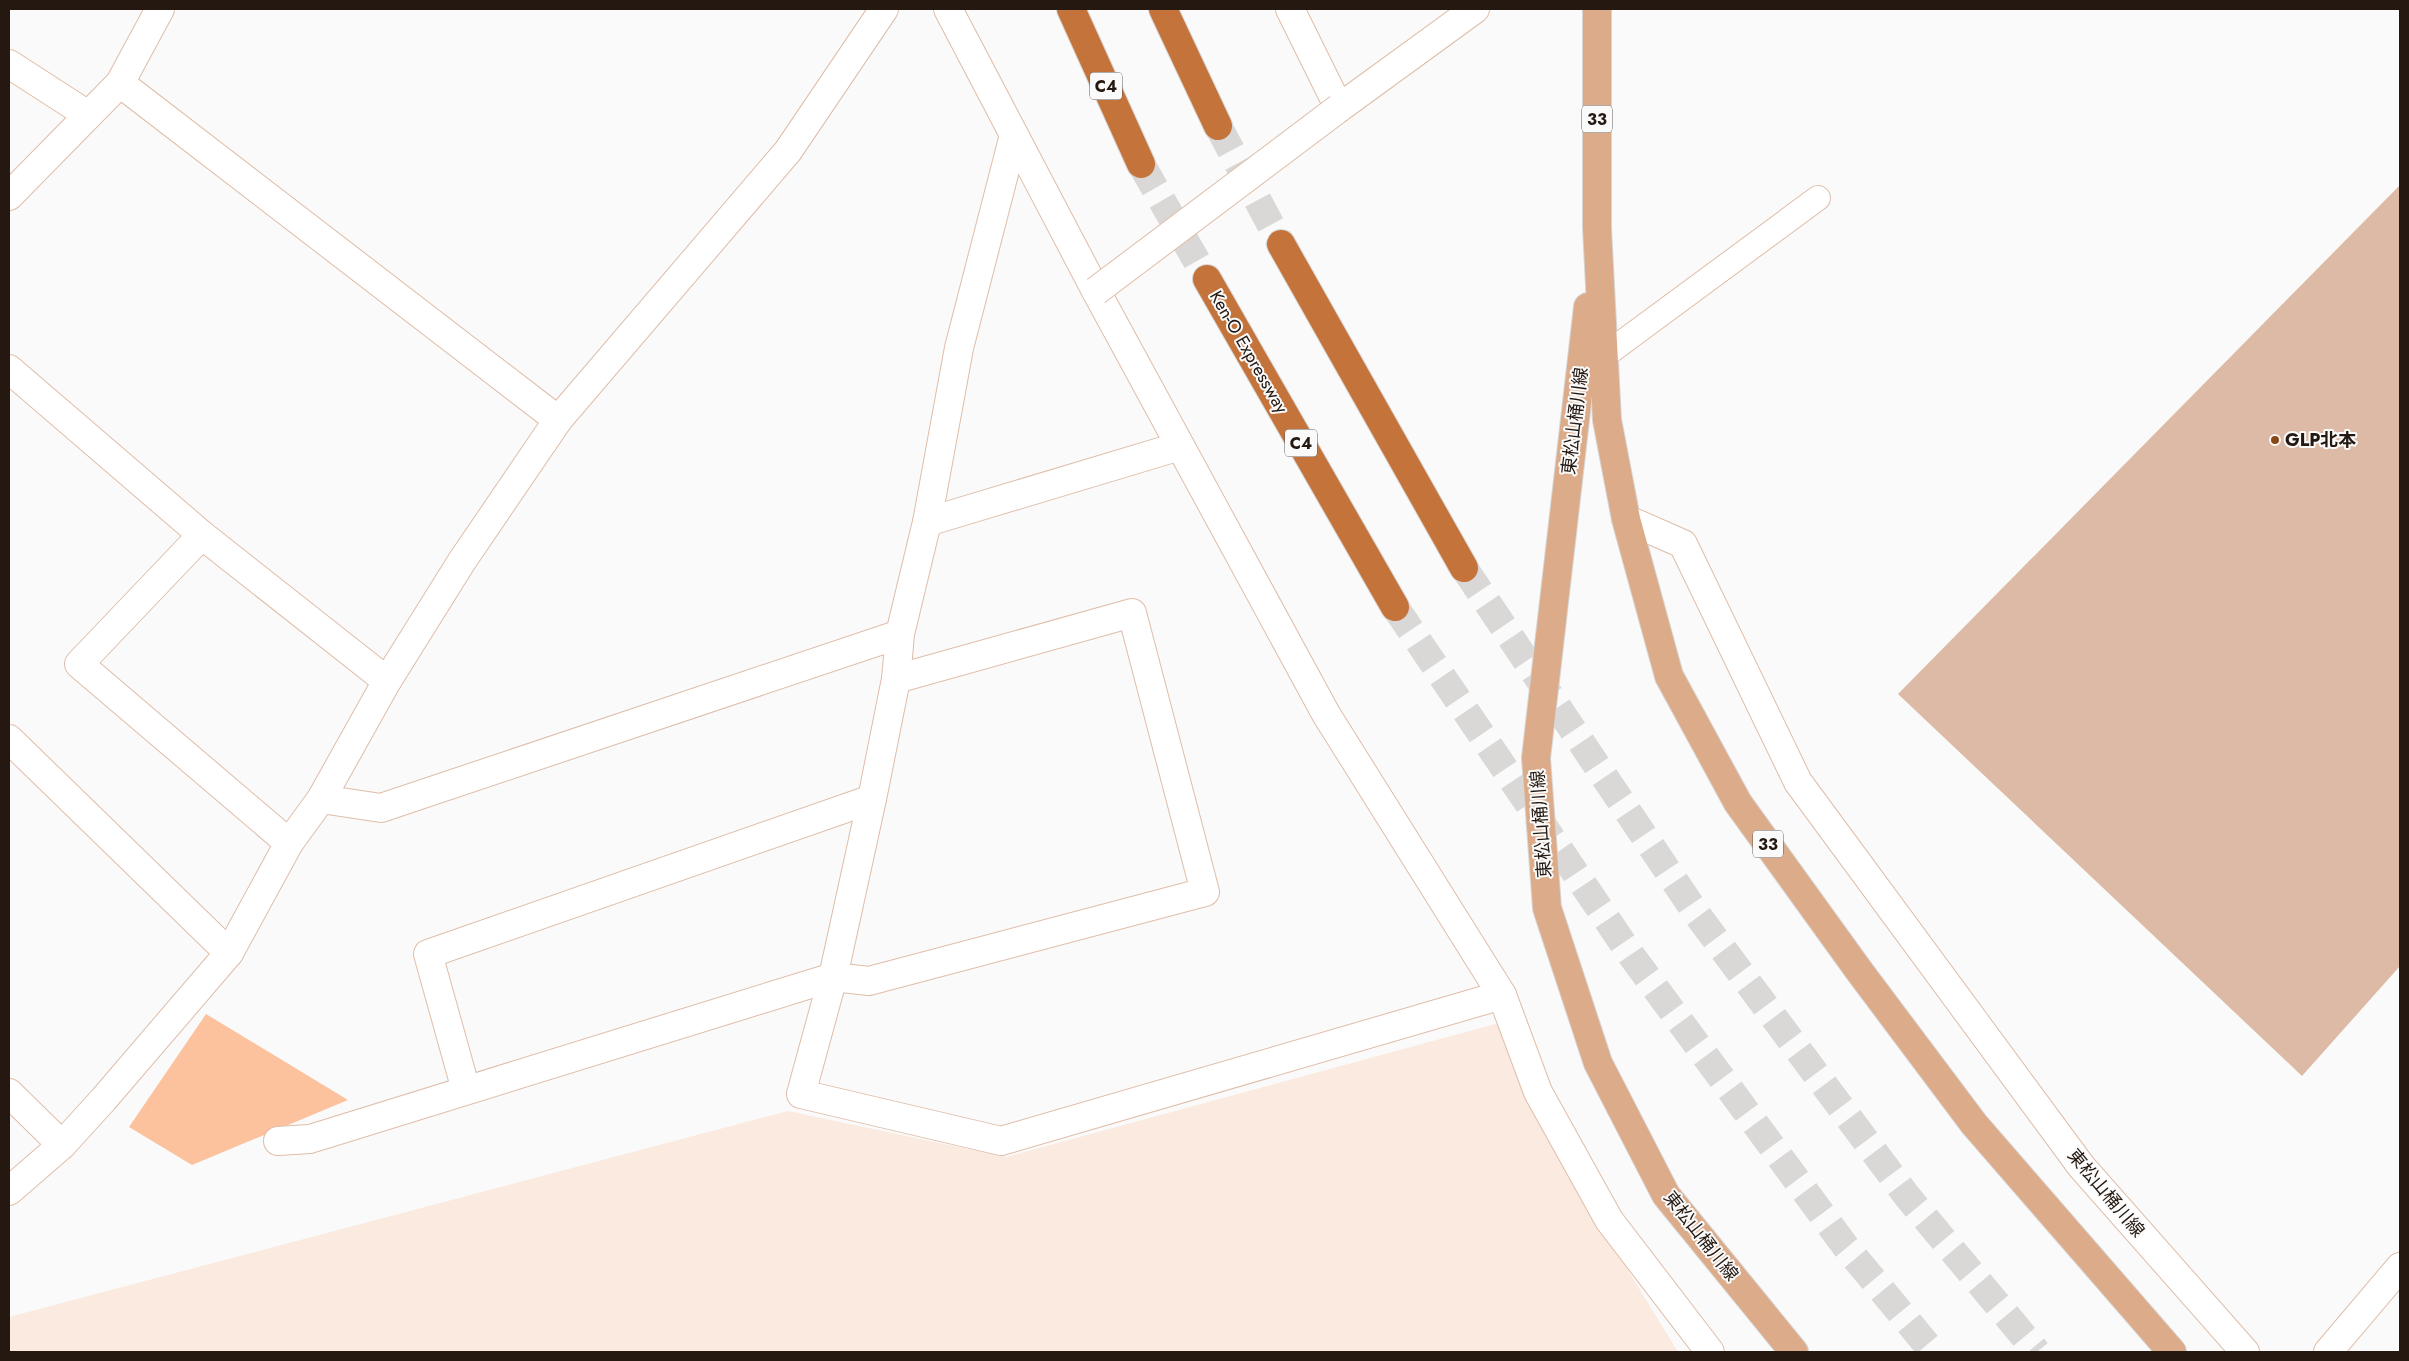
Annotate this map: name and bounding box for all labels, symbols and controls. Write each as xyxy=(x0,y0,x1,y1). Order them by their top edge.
road number: C4 xyxy=(1090,72,1122,100)
road number: 33 xyxy=(1582,106,1612,132)
street label: Ken-O Expressway xyxy=(1203,286,1295,418)
street label: 東松山桶川線 xyxy=(1556,366,1594,476)
place label: GLP北本 xyxy=(2285,427,2356,453)
road number: C4 xyxy=(1285,429,1317,456)
marker: GLP北本 xyxy=(2269,434,2281,446)
street label: 東松山桶川線 xyxy=(1524,769,1558,879)
road number: 33 xyxy=(1753,831,1783,858)
street label: 東松山桶川線 xyxy=(2061,1143,2151,1243)
street label: 東松山桶川線 xyxy=(1658,1185,1744,1287)

